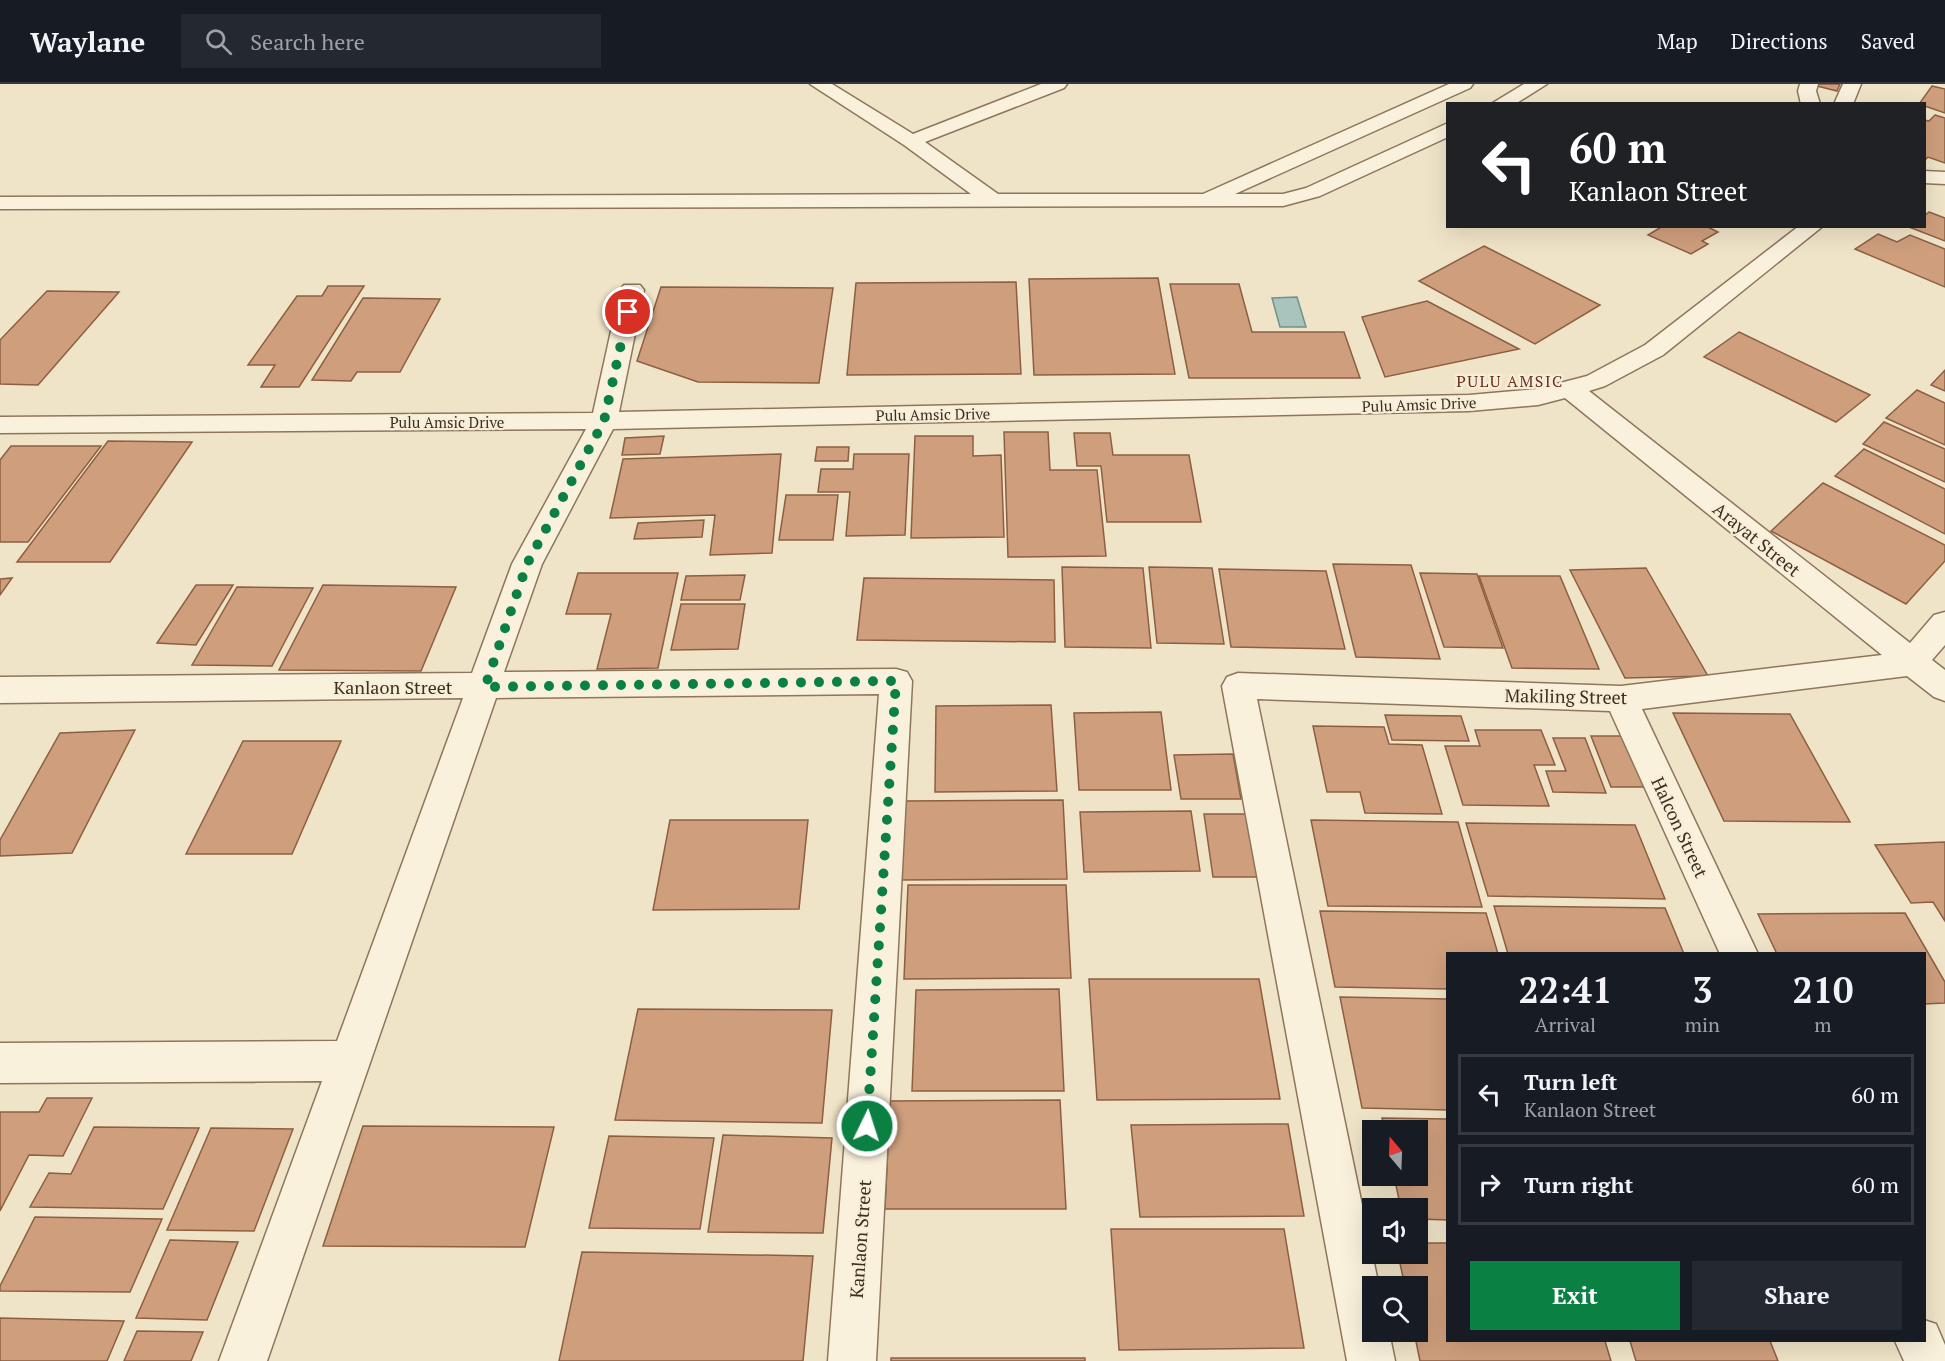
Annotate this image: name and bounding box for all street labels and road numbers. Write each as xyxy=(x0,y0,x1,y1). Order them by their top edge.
street label: Pulu Amsic Drive xyxy=(1361,392,1477,416)
street label: Pulu Amsic Drive xyxy=(876,403,990,425)
street label: Pulu Amsic Drive xyxy=(390,412,504,432)
street label: Arayat Street xyxy=(1708,496,1806,582)
street label: Kanlaon Street xyxy=(334,675,453,699)
street label: Makiling Street xyxy=(1504,683,1628,709)
street label: Halcon Street xyxy=(1646,773,1714,882)
street label: Kanlaon Street xyxy=(844,1179,876,1299)

